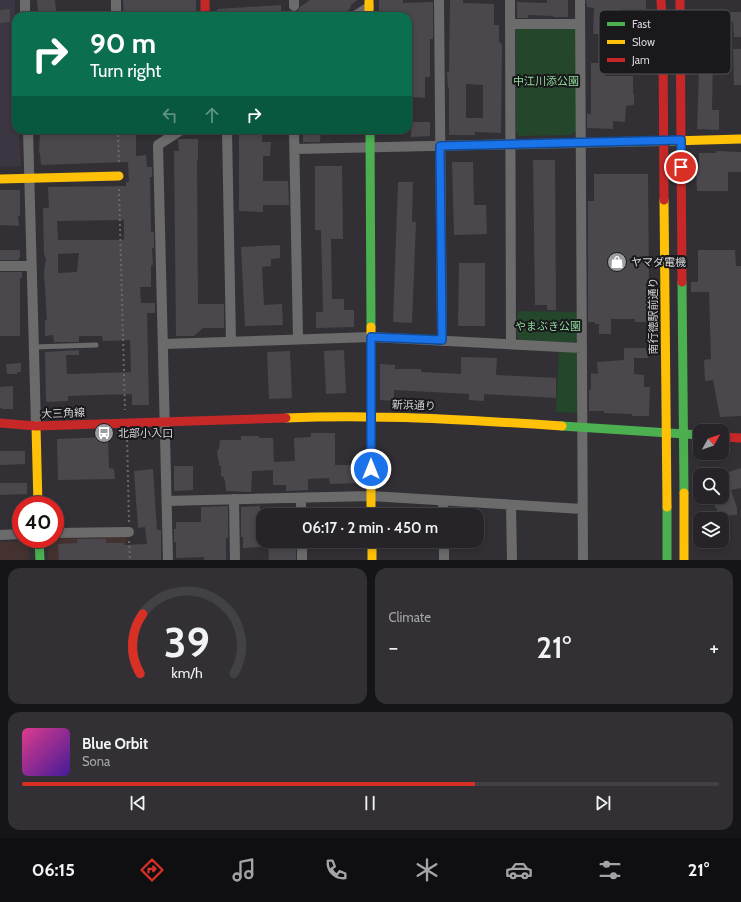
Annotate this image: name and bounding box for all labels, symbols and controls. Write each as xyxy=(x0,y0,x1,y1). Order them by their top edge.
legend xyxy=(599,10,731,74)
text: Fast xyxy=(632,17,651,31)
text: 90 m xyxy=(90,26,156,60)
icon: right xyxy=(24,28,76,80)
text: Slow xyxy=(632,35,655,49)
text: Jam xyxy=(631,53,650,67)
text: Turn right xyxy=(90,60,161,82)
park label: 中江川添公園 xyxy=(513,74,579,88)
icon: left xyxy=(159,104,181,126)
icon: ahead xyxy=(201,104,223,126)
icon: right xyxy=(243,104,265,126)
pin xyxy=(664,150,698,184)
icon: arrive xyxy=(670,156,692,178)
shop icon: ヤマダ電機 xyxy=(606,251,628,273)
place label: ヤマダ電機 xyxy=(631,255,686,269)
street label: 南行徳駅前通り xyxy=(646,278,660,355)
park label: やまぶき公園 xyxy=(515,319,581,333)
street label: 新浜通り xyxy=(392,397,436,413)
street label: 大三角線 xyxy=(41,405,85,421)
bus stop icon: 北部小入口 xyxy=(93,422,115,444)
north arrow xyxy=(693,424,729,460)
map controls xyxy=(693,424,729,548)
place label: 北部小入口 xyxy=(118,426,173,440)
position arrow xyxy=(350,448,392,490)
button: search xyxy=(693,468,729,504)
speed limit sign: 40 xyxy=(12,496,64,548)
button: layers xyxy=(693,512,729,548)
text: 06:17 · 2 min · 450 m xyxy=(302,519,438,537)
text: Climate xyxy=(389,609,431,625)
text: 39 xyxy=(164,617,210,667)
text: 21° xyxy=(536,629,571,666)
text: − xyxy=(389,634,398,661)
text: + xyxy=(709,634,719,661)
text: km/h xyxy=(172,664,203,682)
text: Blue Orbit xyxy=(82,735,148,753)
text: Sona xyxy=(82,753,110,769)
icon: previous xyxy=(127,792,149,814)
icon: pause xyxy=(359,792,381,814)
icon: next xyxy=(592,792,614,814)
icon: directions xyxy=(138,856,166,884)
icon: music xyxy=(230,856,258,884)
icon: phone xyxy=(322,856,350,884)
icon: climate xyxy=(413,856,441,884)
icon: car xyxy=(505,856,533,884)
icon: filters xyxy=(596,856,624,884)
text: 06:15 xyxy=(32,859,75,881)
text: 21° xyxy=(688,859,709,881)

